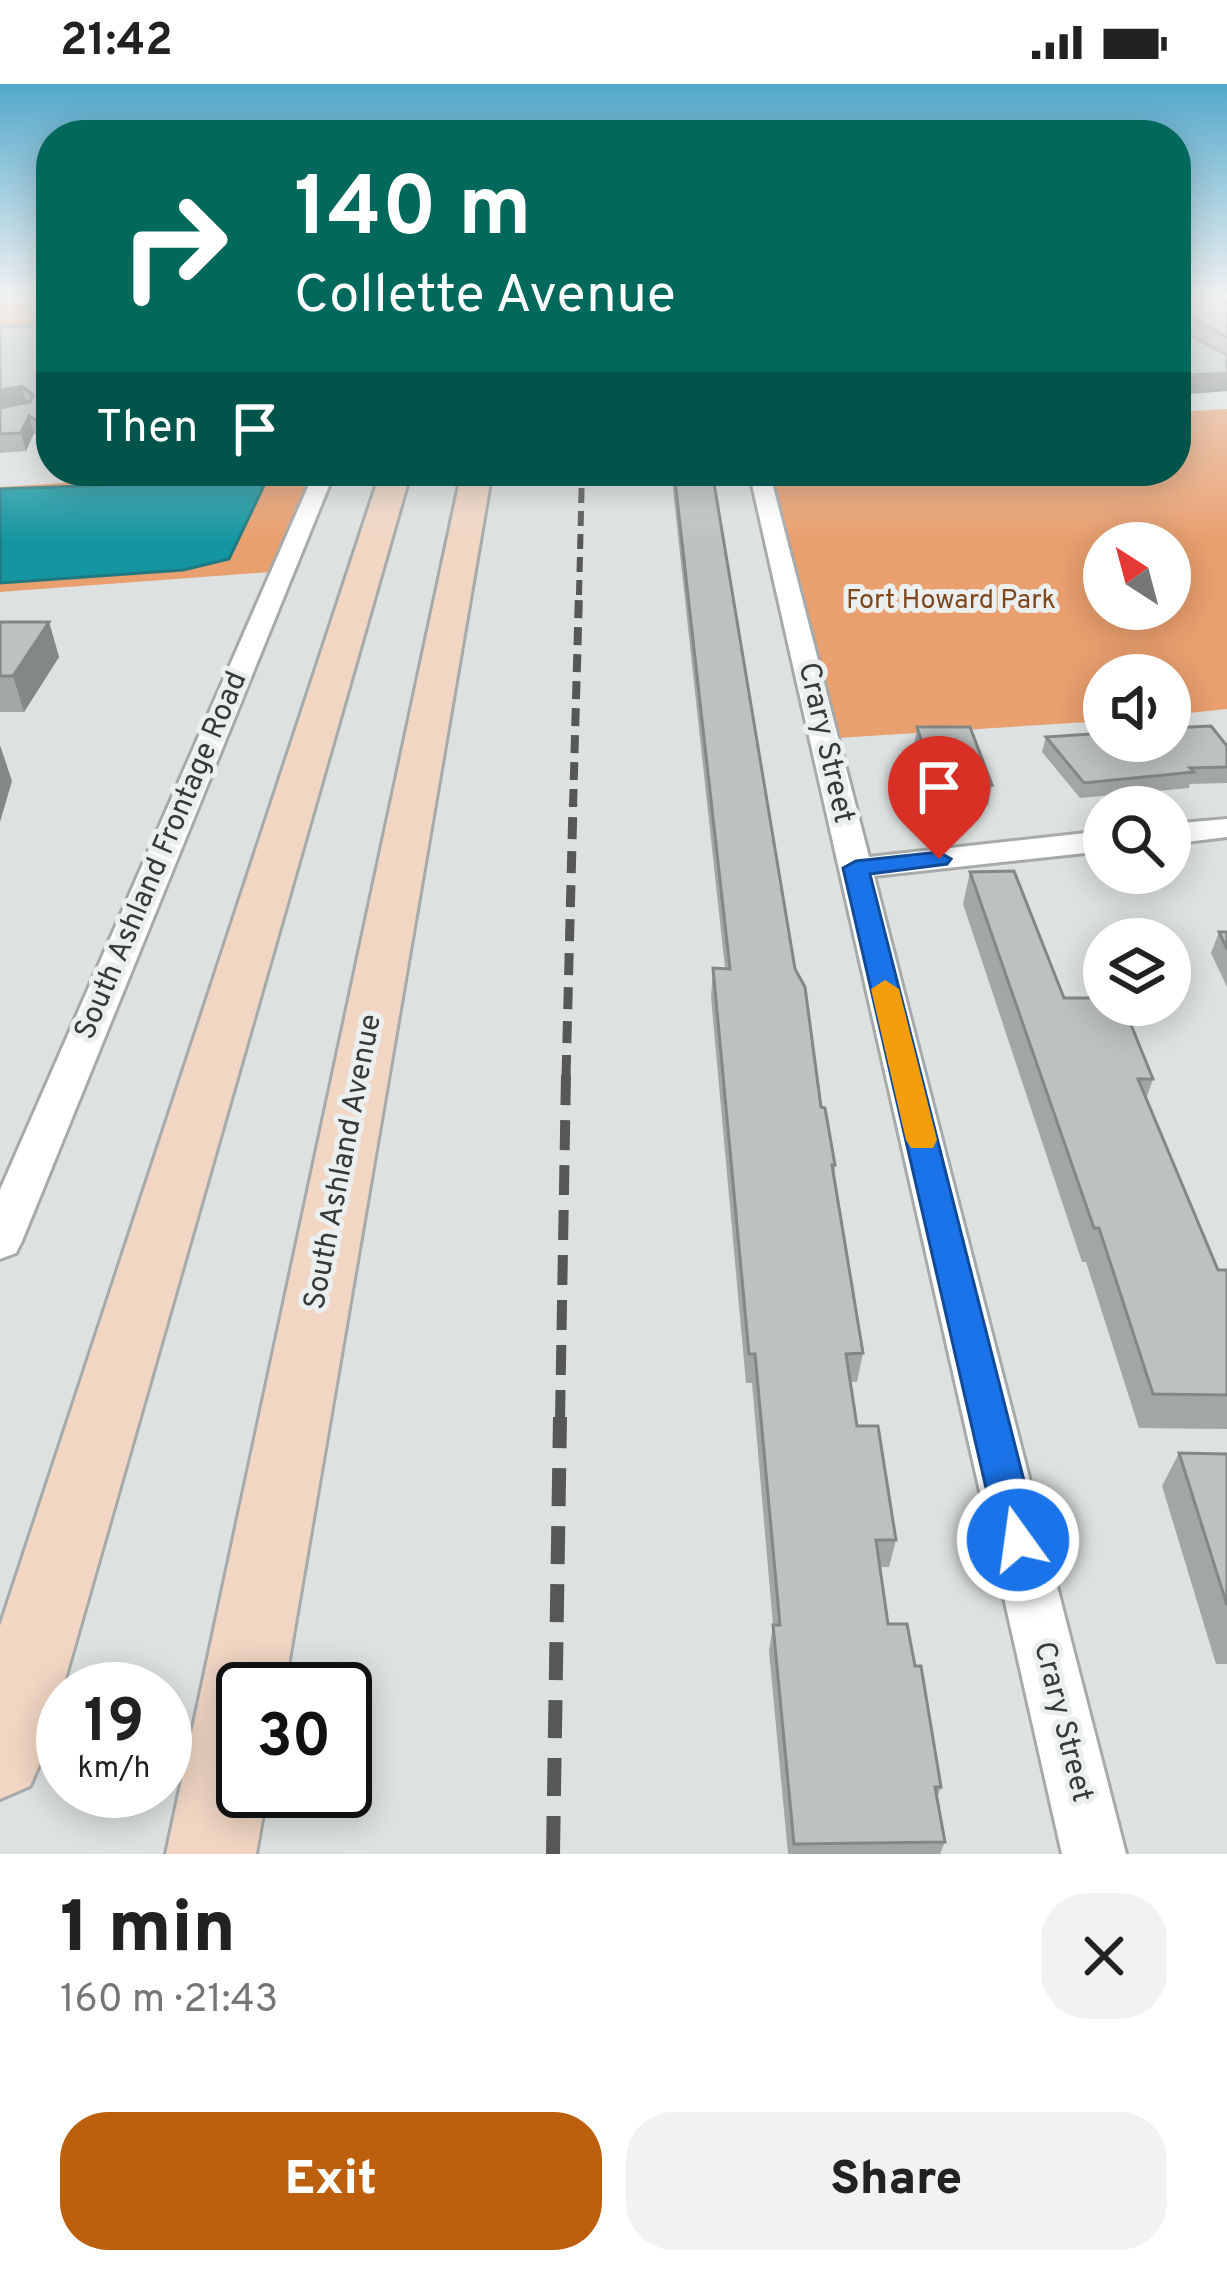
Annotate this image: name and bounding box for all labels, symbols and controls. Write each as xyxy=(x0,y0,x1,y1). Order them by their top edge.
text: 21:42 xyxy=(60,14,173,71)
text: 140 m xyxy=(294,159,531,265)
icon: right xyxy=(96,168,252,324)
text: Collette Avenue xyxy=(294,263,676,332)
icon: arrive xyxy=(222,396,288,462)
text: Then xyxy=(96,401,198,458)
north arrow xyxy=(1083,522,1191,630)
map controls xyxy=(1083,522,1191,1026)
park label: Fort Howard Park xyxy=(846,584,1056,618)
button: sound xyxy=(1083,654,1191,762)
street label: Crary Street xyxy=(789,659,861,827)
street label: South Ashland Frontage Road xyxy=(68,666,256,1046)
pin xyxy=(888,736,990,859)
icon: arrive xyxy=(906,754,972,820)
button: search xyxy=(1083,786,1191,894)
button: layers xyxy=(1083,918,1191,1026)
street label: South Ashland Avenue xyxy=(297,1011,391,1313)
position arrow xyxy=(955,1477,1081,1603)
street label: Crary Street xyxy=(1024,1638,1100,1806)
speed limit sign: 30 xyxy=(216,1662,372,1818)
text: 19 xyxy=(84,1687,144,1763)
text: km/h xyxy=(78,1751,150,1788)
text: 1 min xyxy=(60,1886,236,1978)
button: close xyxy=(1041,1893,1167,2019)
text: 160 m · 21:43 xyxy=(60,1977,278,2026)
button: Exit xyxy=(60,2112,602,2250)
button: Share xyxy=(626,2112,1167,2250)

